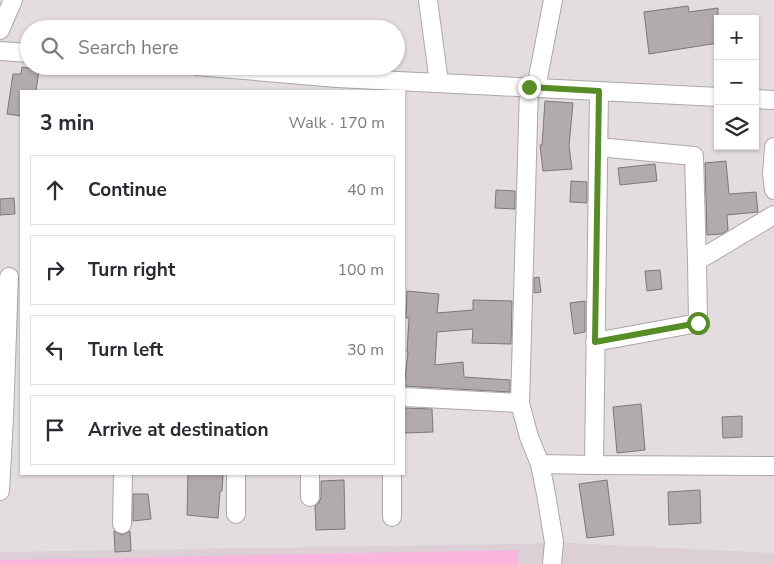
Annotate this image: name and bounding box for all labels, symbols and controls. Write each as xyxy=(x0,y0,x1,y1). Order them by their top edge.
map controls xyxy=(714,15,759,150)
button: + xyxy=(714,15,759,60)
search box xyxy=(20,20,405,75)
icon: search xyxy=(38,34,66,62)
text: Search here xyxy=(78,35,179,61)
button: − xyxy=(714,60,759,105)
route end xyxy=(518,76,541,99)
button: layers xyxy=(714,105,759,150)
text: 3 min xyxy=(40,109,94,137)
text: Walk · 170 m xyxy=(289,112,385,134)
icon: ahead xyxy=(41,176,69,204)
text: Continue xyxy=(88,177,167,203)
text: 40 m xyxy=(347,179,384,201)
icon: right xyxy=(41,256,69,284)
text: Turn right xyxy=(88,257,175,283)
text: 100 m xyxy=(337,259,384,281)
route start xyxy=(687,312,710,335)
icon: left xyxy=(41,336,69,364)
text: Turn left xyxy=(88,337,163,363)
text: 30 m xyxy=(347,339,384,361)
icon: arrive xyxy=(41,416,69,444)
text: Arrive at destination xyxy=(88,417,269,443)

